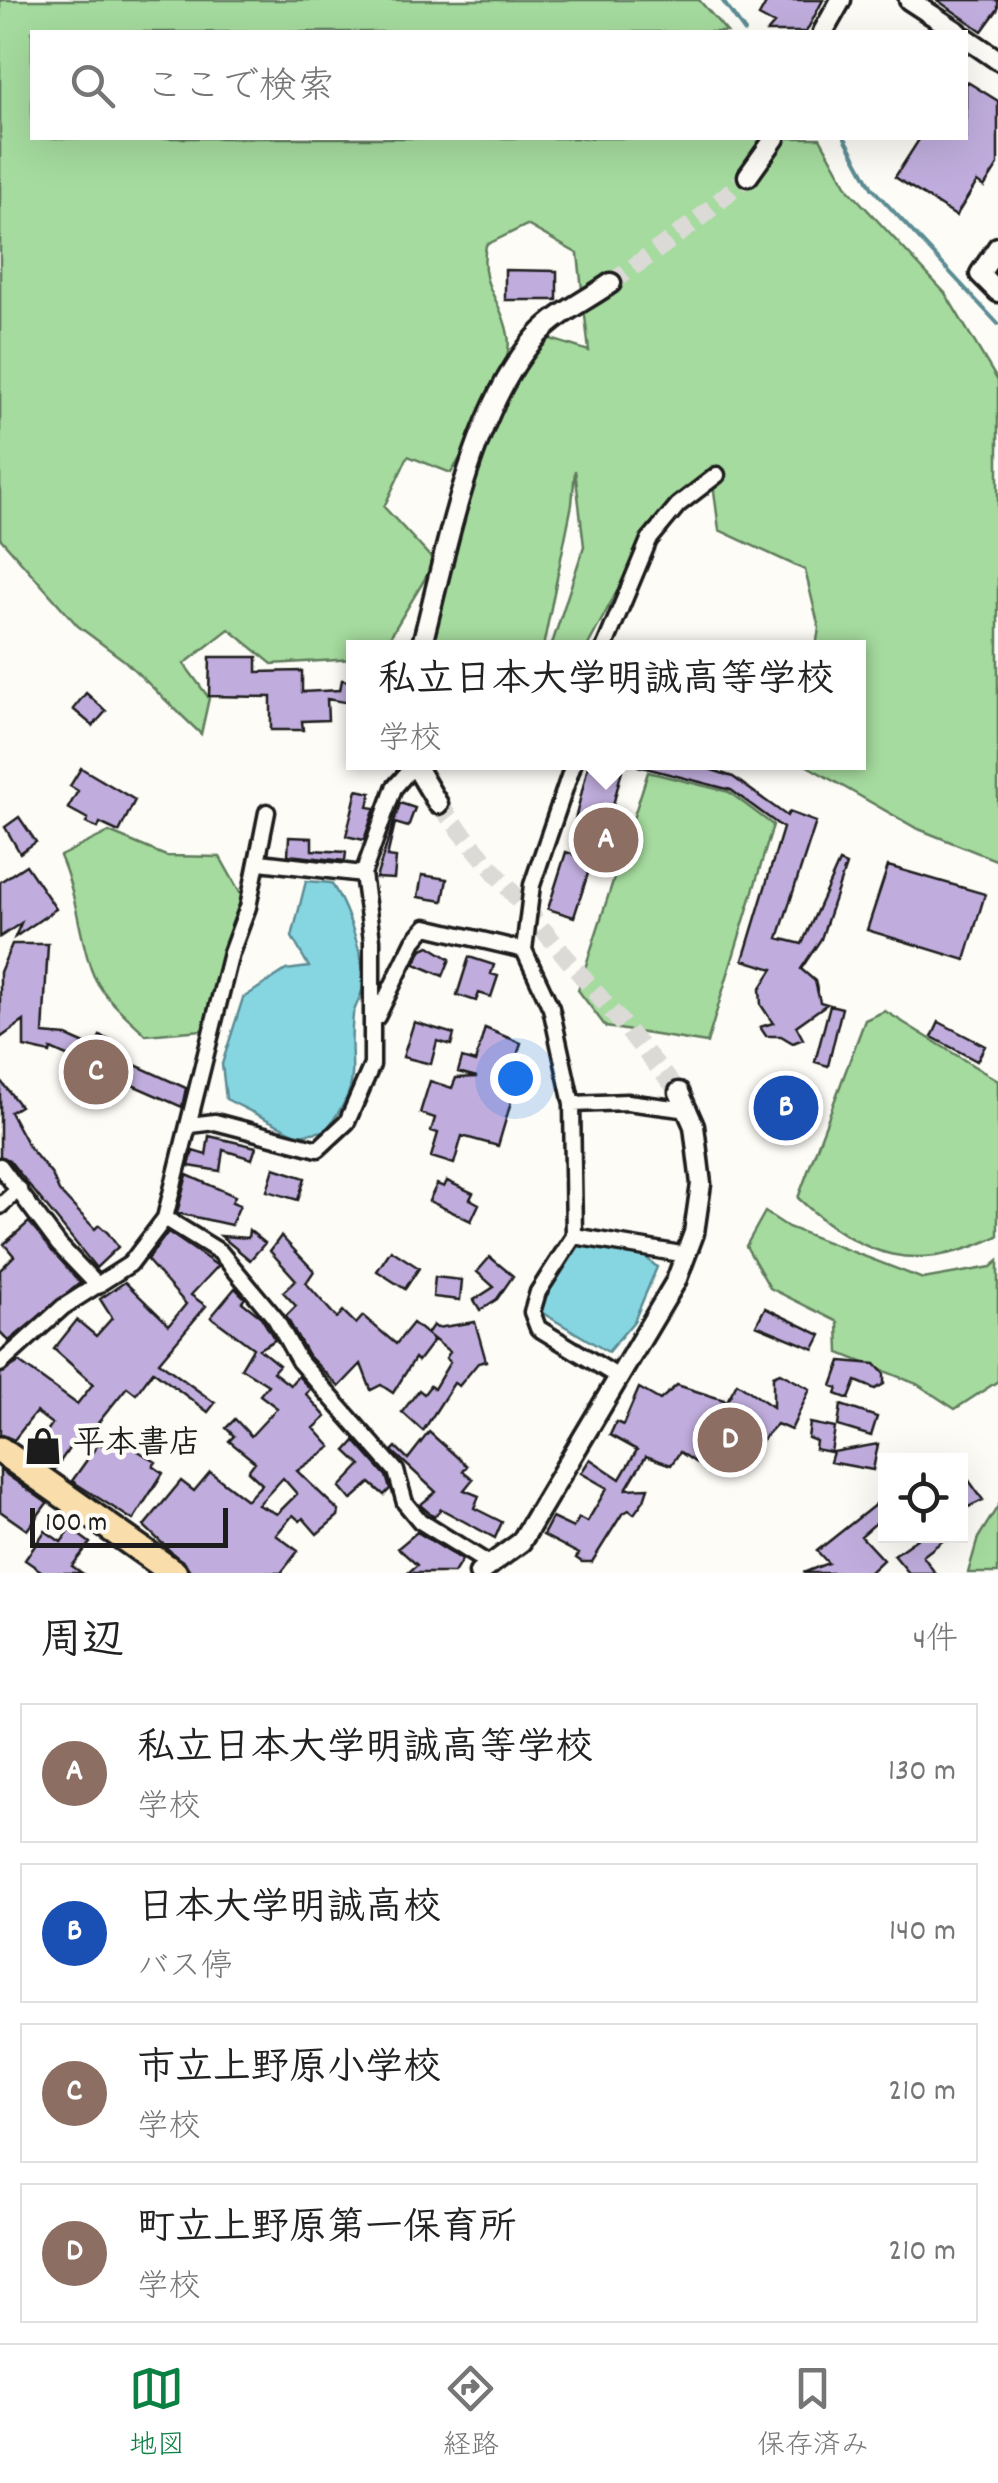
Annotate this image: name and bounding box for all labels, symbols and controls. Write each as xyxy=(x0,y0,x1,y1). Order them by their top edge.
search box xyxy=(30,30,968,140)
icon: search xyxy=(65,58,120,113)
text: ここで検索 xyxy=(145,62,335,117)
popup xyxy=(346,640,866,770)
text: 私立日本大学明誠高等学校 xyxy=(378,655,834,710)
text: 学校 xyxy=(378,718,442,764)
pin: A xyxy=(574,802,638,878)
pin: C xyxy=(64,1034,128,1110)
your location xyxy=(490,1053,541,1104)
pin: B xyxy=(754,1070,818,1146)
pin: D xyxy=(698,1402,762,1478)
place label: 平本書店 xyxy=(73,1423,201,1469)
shop icon: 平本書店 xyxy=(22,1425,64,1467)
map controls xyxy=(878,1453,968,1543)
button: locate xyxy=(878,1453,968,1543)
scale bar xyxy=(30,1503,228,1548)
text: 100 m xyxy=(45,1505,107,1545)
text: 周辺 xyxy=(40,1614,124,1674)
text: 4件 xyxy=(913,1619,958,1665)
text: 私立日本大学明誠高等学校 xyxy=(137,1723,593,1778)
text: A xyxy=(66,1750,83,1796)
text: 130 m xyxy=(888,1750,956,1796)
text: 学校 xyxy=(137,1786,201,1832)
text: 日本大学明誠高校 xyxy=(137,1883,441,1938)
text: B xyxy=(67,1910,82,1956)
text: 140 m xyxy=(889,1910,956,1956)
text: バス停 xyxy=(137,1946,233,1992)
text: 市立上野原小学校 xyxy=(137,2043,441,2098)
text: C xyxy=(67,2070,82,2116)
text: 210 m xyxy=(888,2070,956,2116)
text: 学校 xyxy=(137,2106,201,2152)
text: 町立上野原第一保育所 xyxy=(137,2203,517,2258)
text: D xyxy=(66,2230,83,2276)
text: 210 m xyxy=(888,2230,956,2276)
text: 学校 xyxy=(137,2266,201,2312)
tab: 地図 xyxy=(129,2361,185,2468)
tab: 経路 xyxy=(443,2361,499,2468)
tab: 保存済み xyxy=(757,2361,869,2468)

